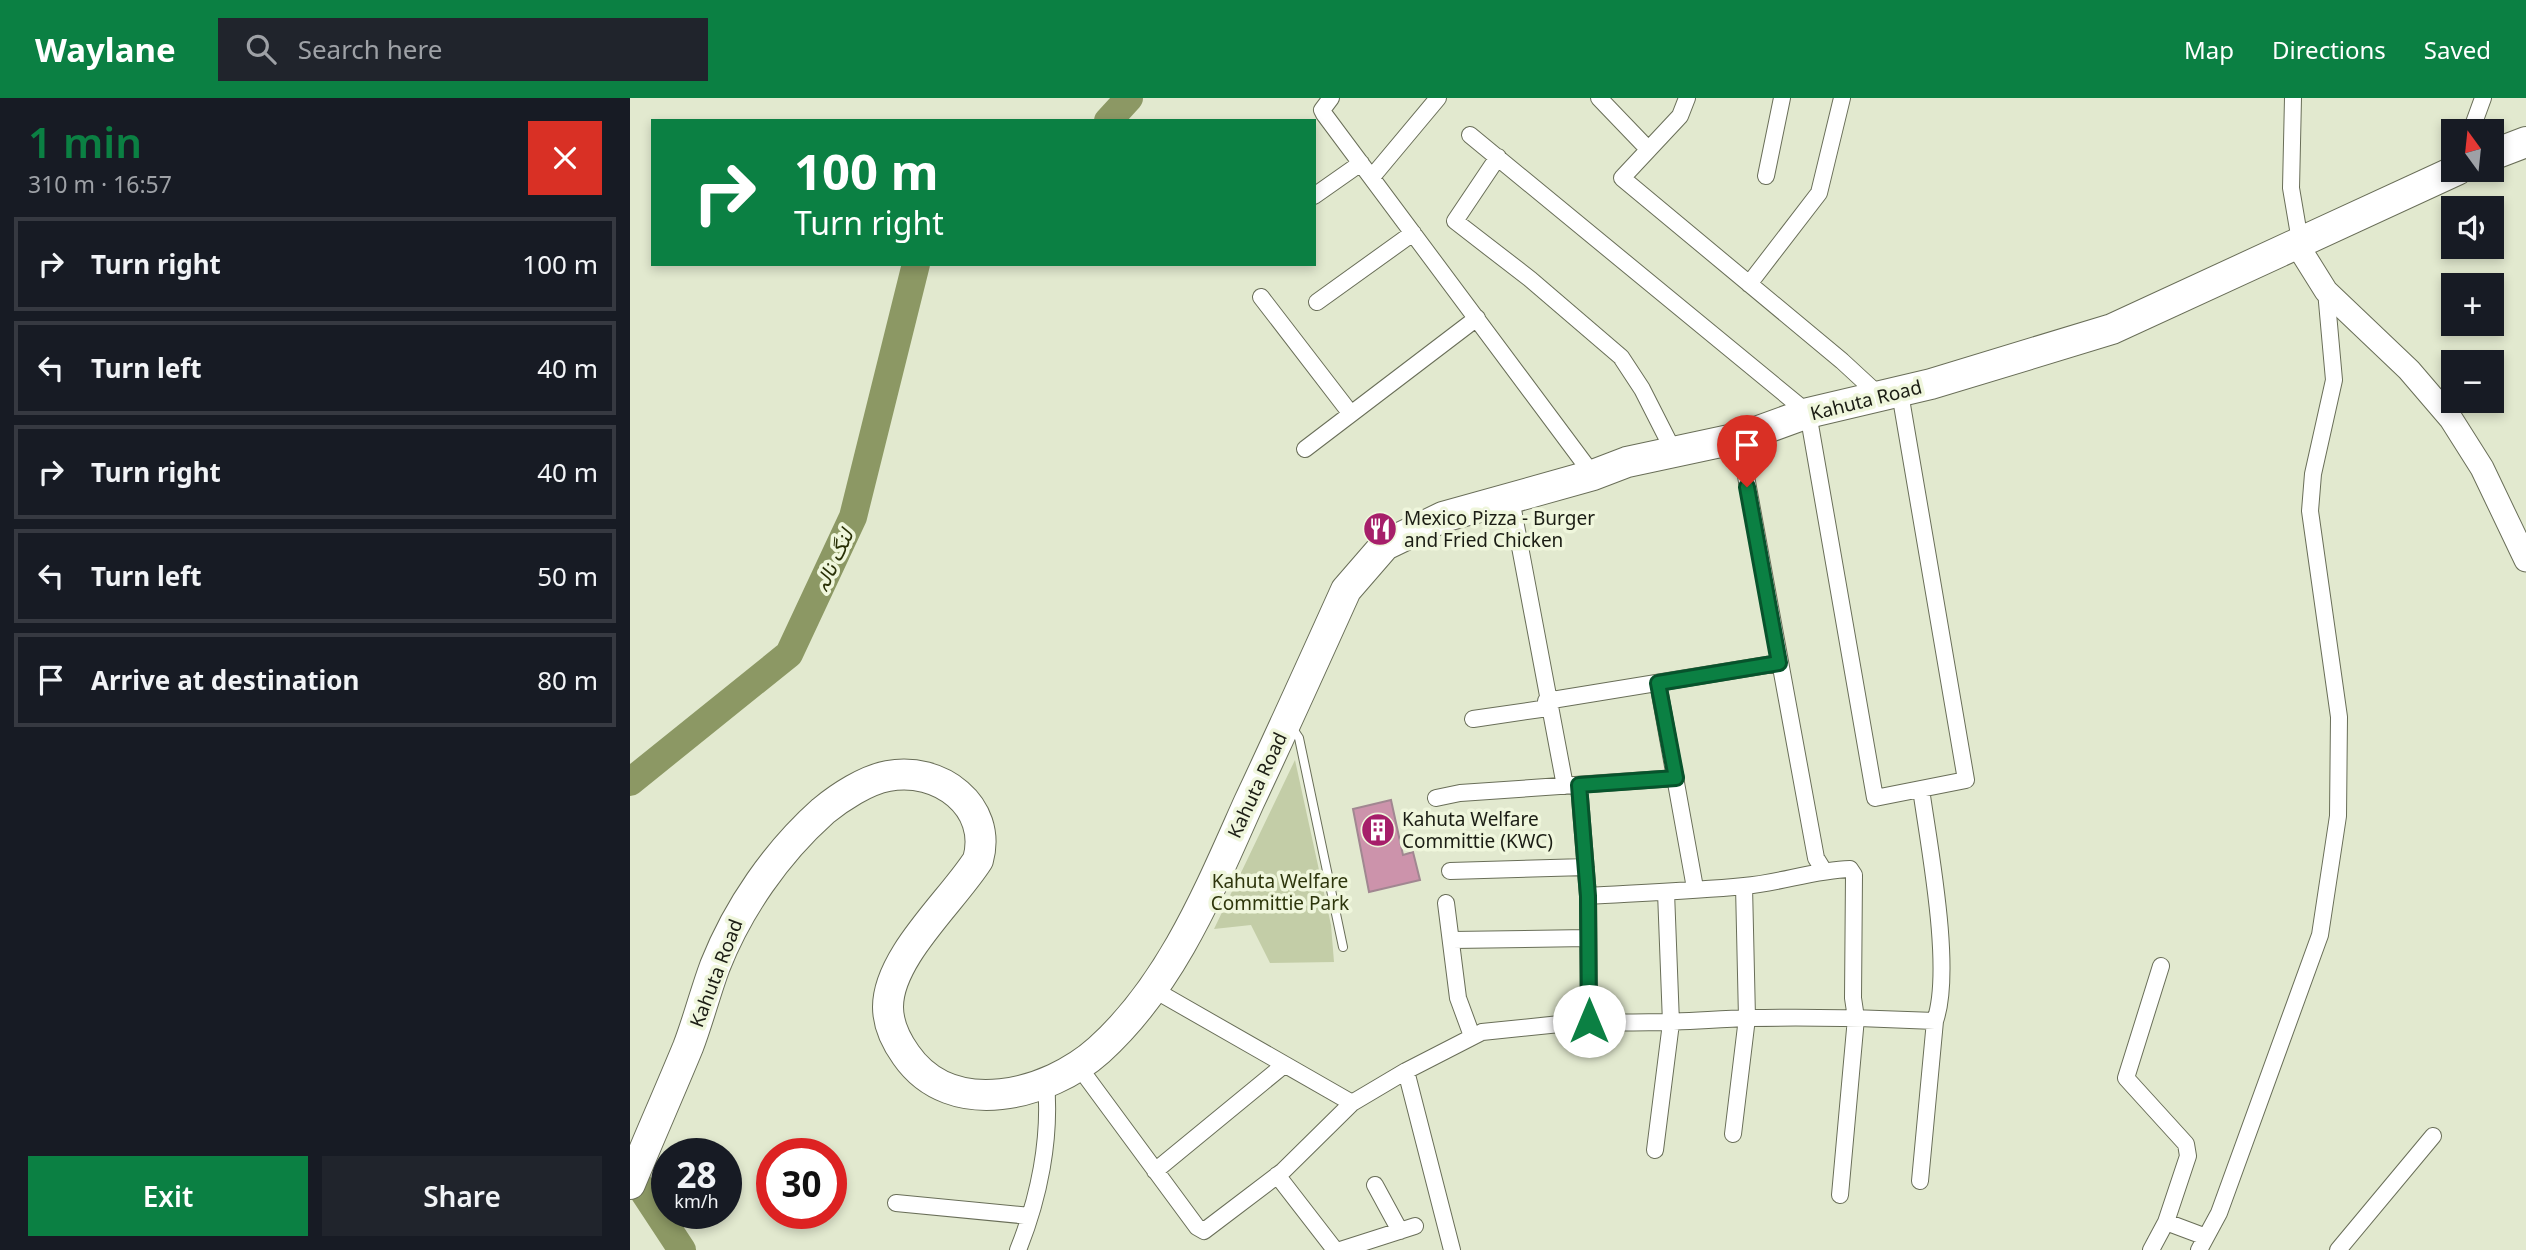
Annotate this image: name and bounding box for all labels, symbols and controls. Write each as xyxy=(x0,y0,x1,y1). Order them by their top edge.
search box xyxy=(218,18,708,81)
text: Waylane xyxy=(35,27,176,72)
icon: search xyxy=(242,30,280,68)
text: Search here xyxy=(298,31,442,67)
text: Map xyxy=(2184,33,2234,66)
text: Directions xyxy=(2272,33,2386,66)
text: Saved xyxy=(2424,33,2491,66)
text: 1 min xyxy=(28,113,142,170)
north arrow xyxy=(2441,119,2504,182)
map controls xyxy=(2441,119,2504,413)
button: close xyxy=(528,121,602,195)
text: 100 m xyxy=(794,138,939,204)
icon: right xyxy=(679,147,770,238)
text: 310 m · 16:57 xyxy=(28,168,172,200)
button: sound xyxy=(2441,196,2504,259)
text: Turn right xyxy=(794,201,944,244)
icon: right xyxy=(32,245,70,283)
text: Turn right xyxy=(91,246,221,282)
text: 100 m xyxy=(522,246,598,282)
button: + xyxy=(2441,273,2504,336)
icon: left xyxy=(32,349,70,387)
text: Turn left xyxy=(91,350,202,386)
text: 40 m xyxy=(537,350,598,386)
button: − xyxy=(2441,350,2504,413)
street label: Kahuta Road xyxy=(1808,374,1924,426)
pin xyxy=(1717,415,1777,487)
icon: arrive xyxy=(1728,426,1766,464)
icon: right xyxy=(32,453,70,491)
text: Turn right xyxy=(91,454,221,490)
text: 40 m xyxy=(537,454,598,490)
place label: Mexico Pizza - Burger and Fried Chicken xyxy=(1404,505,1595,553)
restaurant icon: Mexico Pizza - Burger and Fried Chicken xyxy=(1361,510,1399,548)
water label: لنگ نالہ xyxy=(806,522,861,596)
icon: left xyxy=(32,557,70,595)
text: Turn left xyxy=(91,558,202,594)
text: 50 m xyxy=(537,558,598,594)
icon: arrive xyxy=(32,661,70,699)
text: Arrive at destination xyxy=(91,662,360,698)
text: 80 m xyxy=(537,662,598,698)
street label: Kahuta Road xyxy=(1221,728,1293,842)
place label: Kahuta Welfare Committie (KWC) xyxy=(1402,806,1553,854)
building icon: Kahuta Welfare Committie (KWC) xyxy=(1359,811,1397,849)
park label: Kahuta Welfare Committie Park xyxy=(1211,868,1349,916)
street label: Kahuta Road xyxy=(683,915,749,1031)
position arrow xyxy=(1552,984,1626,1058)
speed limit sign: 30 xyxy=(756,1138,847,1229)
text: 28 xyxy=(676,1151,717,1198)
button: Exit xyxy=(28,1156,308,1236)
button: Share xyxy=(322,1156,602,1236)
text: km/h xyxy=(674,1189,719,1213)

